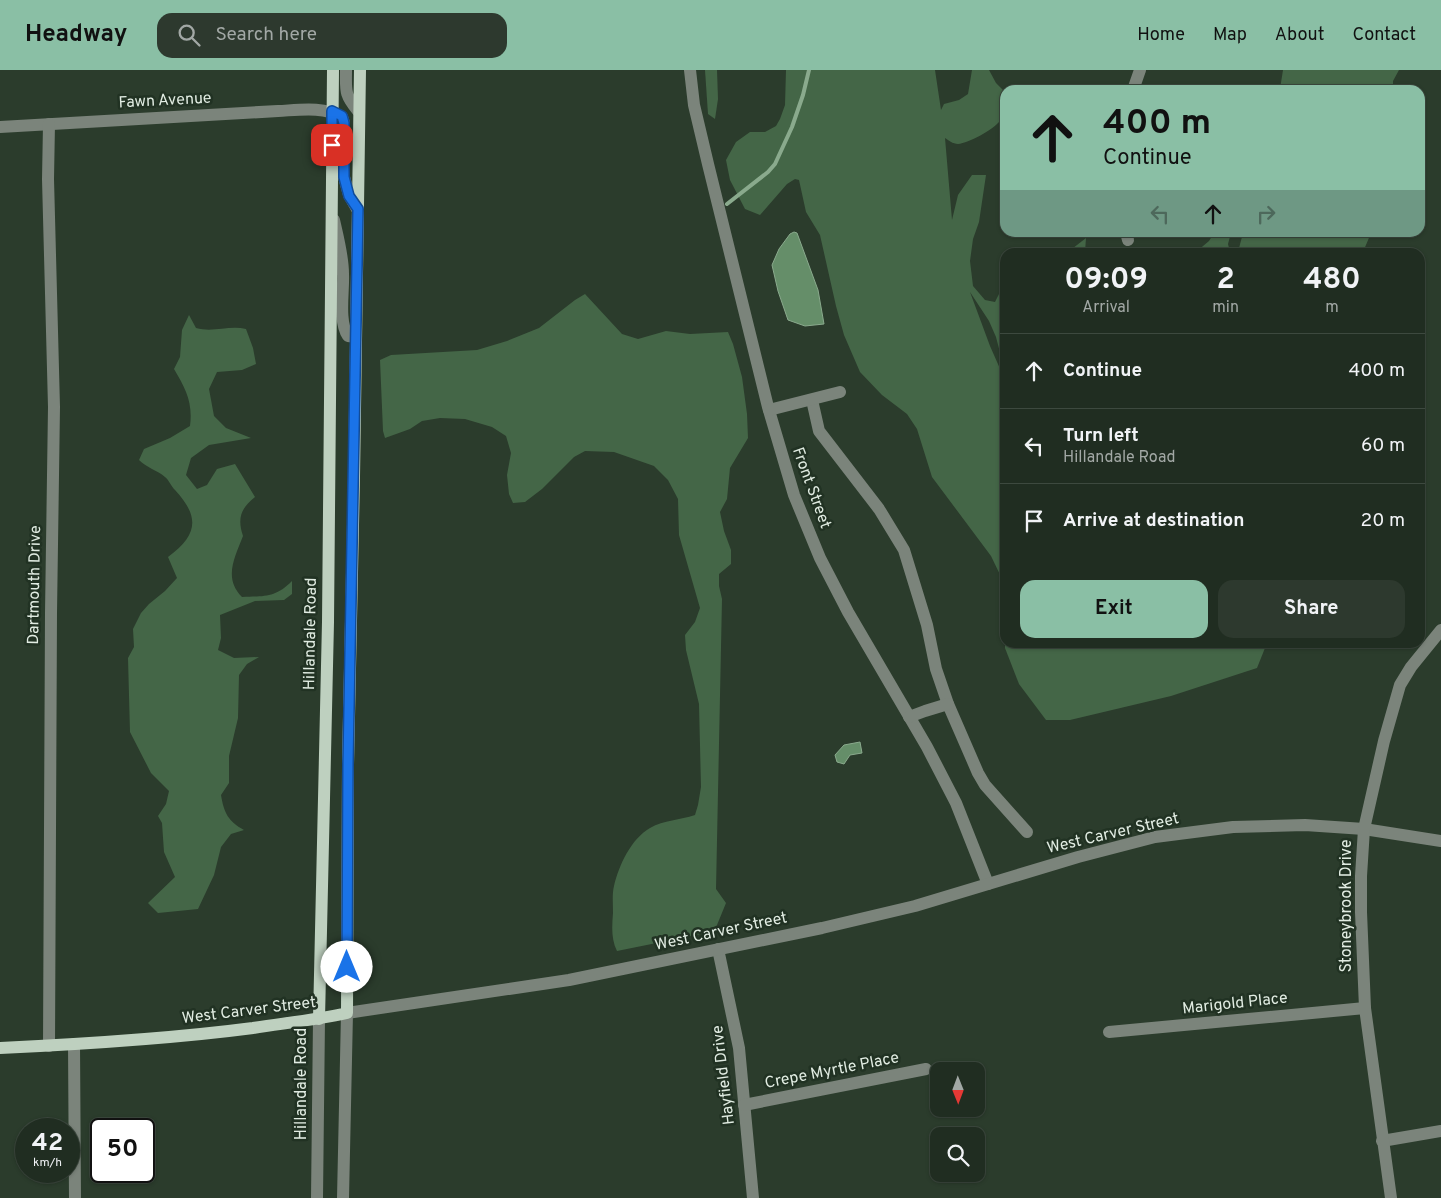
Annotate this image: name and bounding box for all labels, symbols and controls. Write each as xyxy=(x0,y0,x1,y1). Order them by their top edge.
search box xyxy=(157,13,507,58)
text: Headway xyxy=(25,20,127,50)
icon: search xyxy=(175,21,203,49)
text: Search here xyxy=(215,23,317,47)
text: Home xyxy=(1137,24,1185,47)
text: Map xyxy=(1213,24,1247,47)
text: About xyxy=(1275,24,1324,47)
text: Contact xyxy=(1352,24,1416,47)
street label: Fawn Avenue xyxy=(118,89,212,113)
text: 400 m xyxy=(1103,102,1211,146)
icon: ahead xyxy=(1020,105,1085,170)
pin xyxy=(311,124,353,166)
icon: arrive xyxy=(318,131,346,159)
text: Continue xyxy=(1103,145,1192,172)
icon: left xyxy=(1146,200,1174,228)
icon: ahead xyxy=(1199,200,1227,228)
icon: right xyxy=(1252,200,1280,228)
text: 09:09 xyxy=(1064,262,1148,299)
text: 2 xyxy=(1216,262,1235,299)
text: 480 xyxy=(1303,262,1361,299)
text: Arrival xyxy=(1082,298,1130,318)
text: min xyxy=(1212,298,1239,318)
text: m xyxy=(1325,298,1339,318)
icon: ahead xyxy=(1020,357,1048,385)
text: Continue xyxy=(1063,359,1142,383)
text: 400 m xyxy=(1348,359,1405,383)
text: Turn left xyxy=(1063,424,1139,448)
icon: left xyxy=(1020,432,1048,460)
text: 60 m xyxy=(1361,434,1405,458)
street label: Front Street xyxy=(787,445,835,531)
text: Hillandale Road xyxy=(1063,448,1176,468)
icon: arrive xyxy=(1020,507,1048,535)
text: Arrive at destination xyxy=(1063,509,1244,533)
text: 20 m xyxy=(1361,509,1405,533)
street label: Dartmouth Drive xyxy=(24,525,46,645)
street label: Hillandale Road xyxy=(300,578,322,690)
button: Exit xyxy=(1020,580,1208,638)
button: Share xyxy=(1218,580,1405,638)
street label: West Carver Street xyxy=(1045,809,1181,859)
street label: Stoneybrook Drive xyxy=(1337,839,1357,973)
street label: West Carver Street xyxy=(653,908,789,956)
position arrow xyxy=(320,940,372,992)
street label: Marigold Place xyxy=(1181,989,1289,1019)
street label: West Carver Street xyxy=(181,993,317,1029)
street label: Hayfield Drive xyxy=(708,1024,740,1126)
street label: Hillandale Road xyxy=(292,1028,312,1140)
street label: Crepe Myrtle Place xyxy=(763,1048,901,1094)
north arrow xyxy=(930,1062,985,1118)
map controls xyxy=(930,1062,985,1182)
speed limit sign: 50 xyxy=(90,1118,155,1183)
button: search xyxy=(930,1127,985,1182)
text: 42 xyxy=(32,1128,63,1160)
text: km/h xyxy=(33,1155,62,1171)

